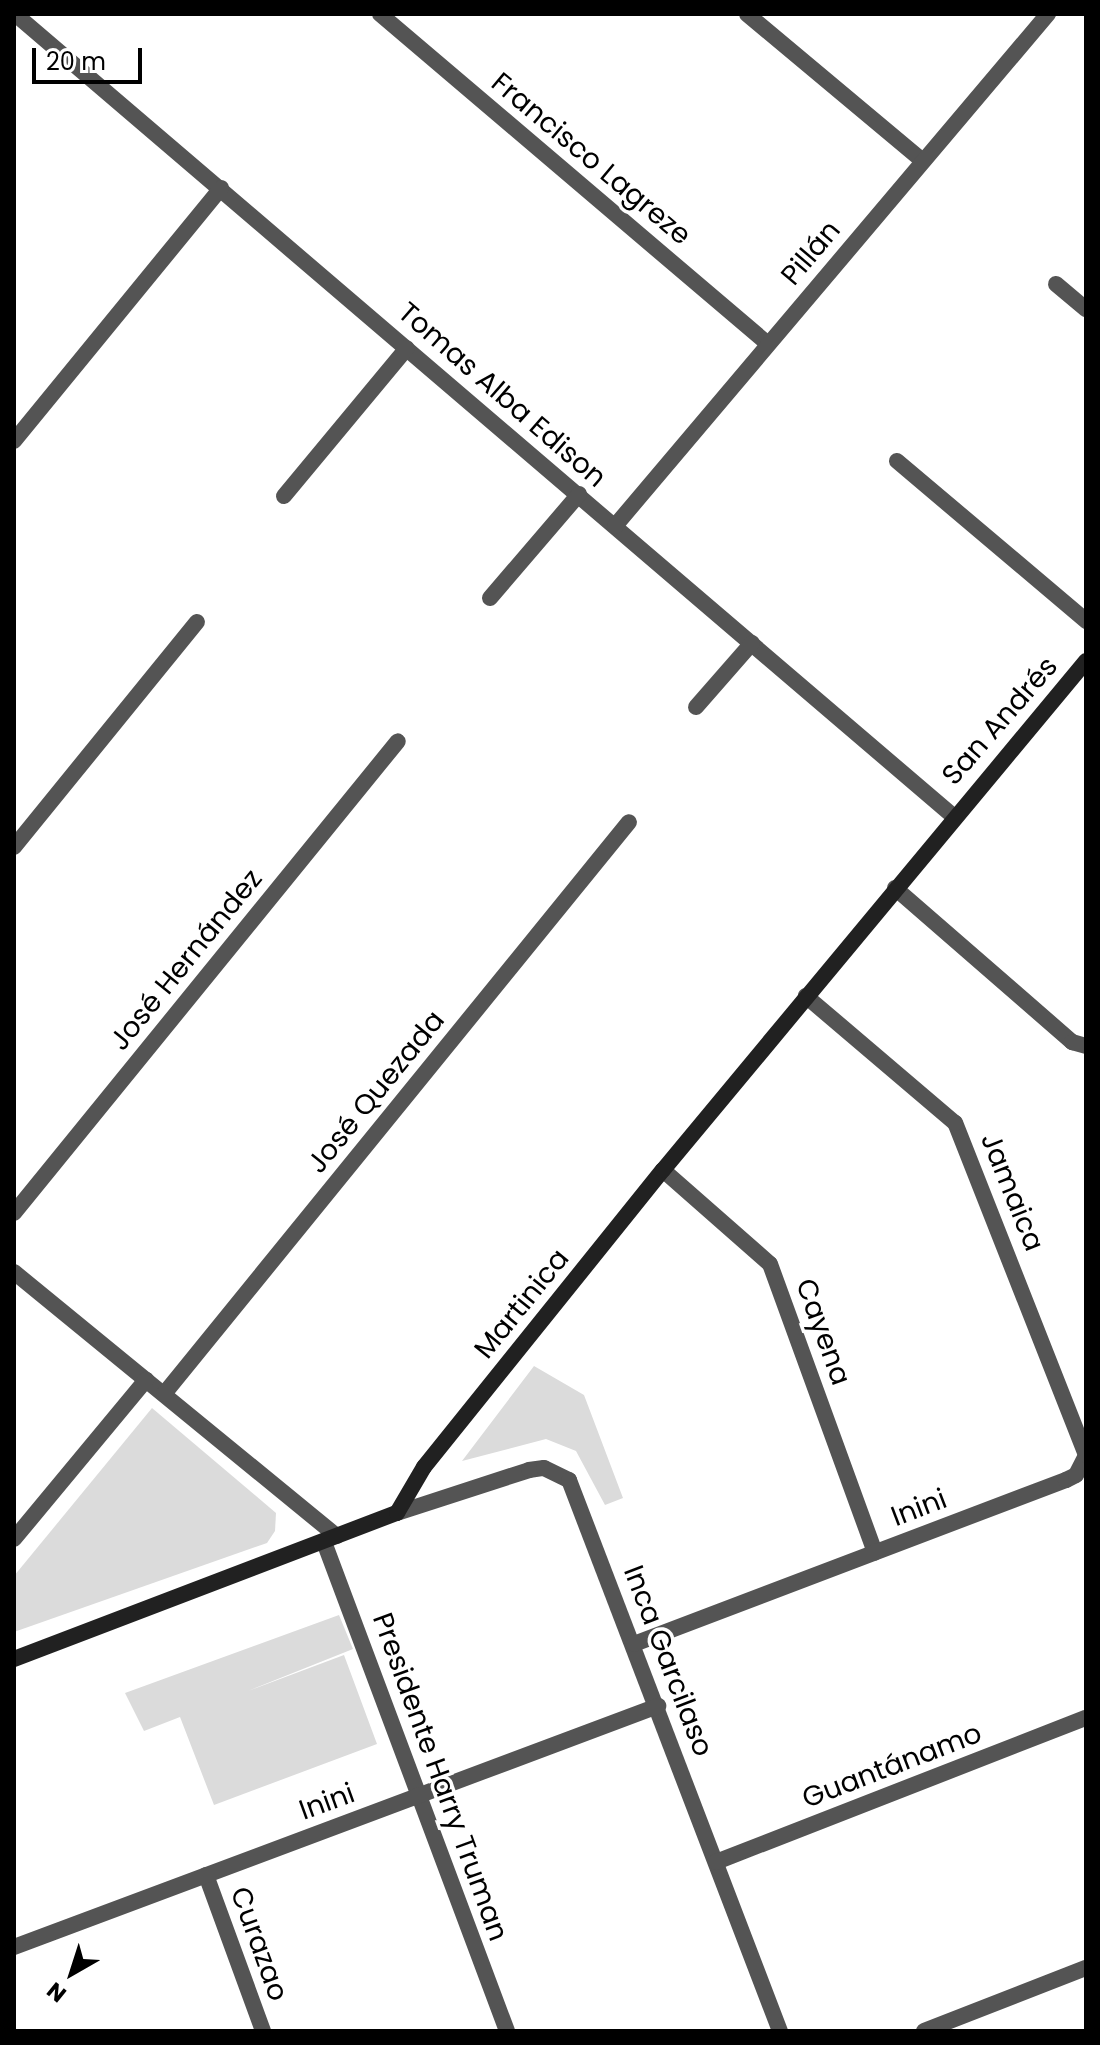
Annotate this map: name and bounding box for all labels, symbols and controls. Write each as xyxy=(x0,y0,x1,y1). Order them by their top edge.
scale bar xyxy=(36,32,146,82)
text: 20 m xyxy=(46,45,106,78)
street label: Francisco Lagreze xyxy=(484,66,698,252)
street label: Pillán xyxy=(774,214,848,292)
street label: Tomas Alba Edison xyxy=(391,296,613,494)
street label: San Andrés xyxy=(935,650,1065,792)
street label: José Hernández xyxy=(103,863,269,1057)
street label: José Quezada xyxy=(300,1004,452,1180)
street label: Jamaica xyxy=(973,1128,1051,1256)
street label: Martinica xyxy=(468,1242,576,1366)
street label: Cayena xyxy=(788,1274,858,1390)
street label: Inini xyxy=(887,1482,951,1534)
street label: Inca Garcilaso xyxy=(616,1561,720,1761)
street label: Presidente Harry Truman xyxy=(365,1609,515,1945)
street label: Guantánamo xyxy=(798,1716,986,1816)
street label: Inini xyxy=(295,1777,359,1827)
street label: Curazao xyxy=(223,1883,295,2005)
north arrow xyxy=(32,1933,112,2013)
text: N xyxy=(40,1975,73,2009)

